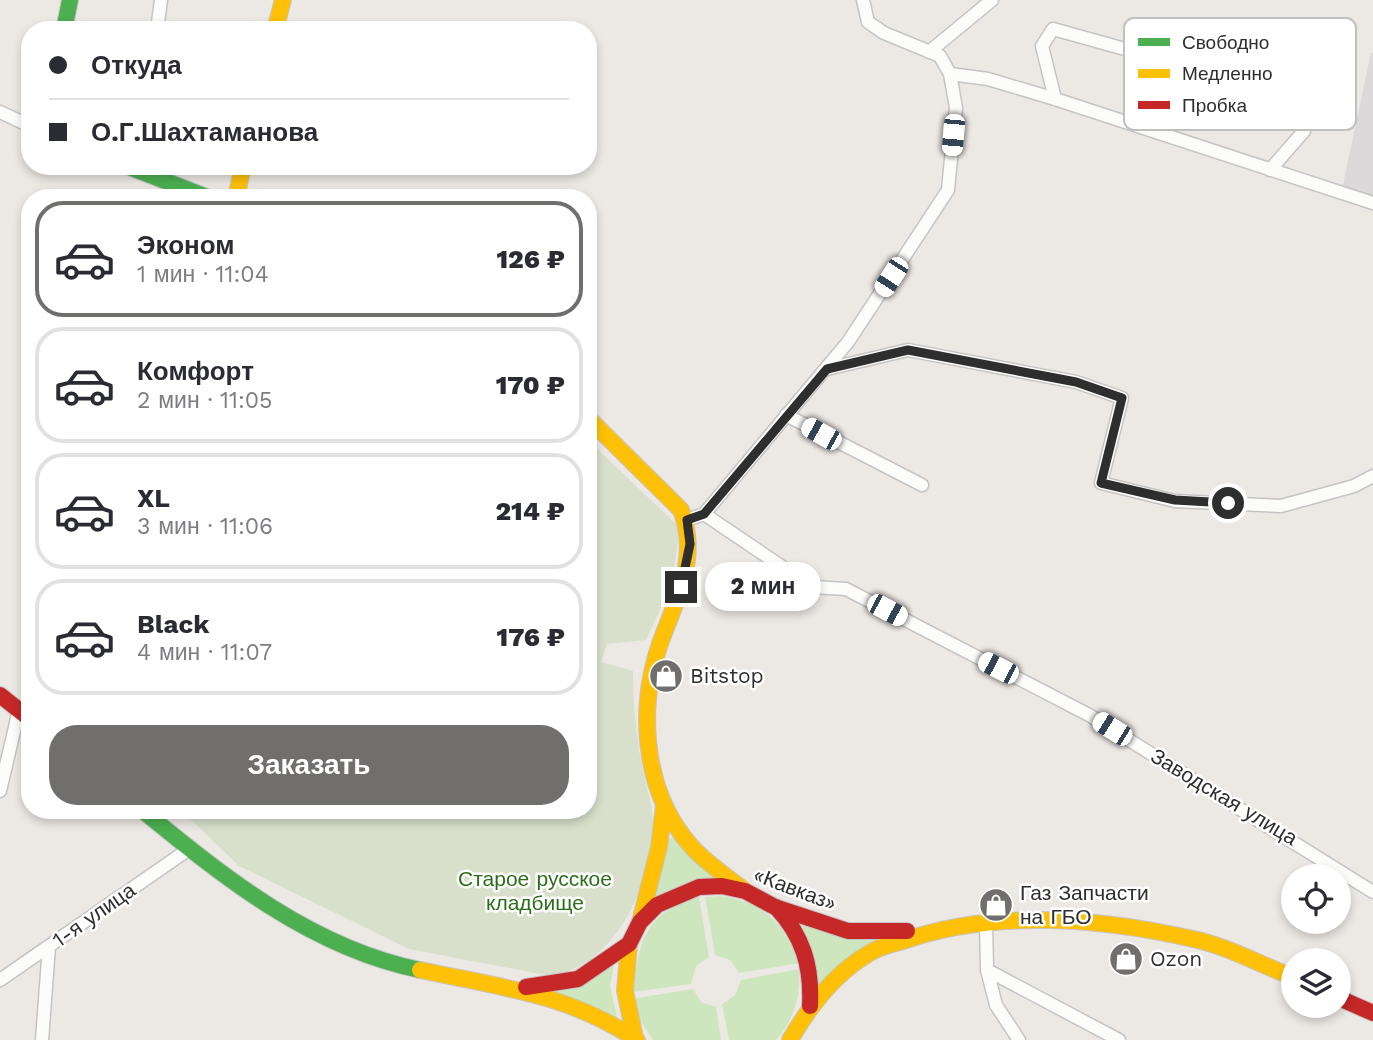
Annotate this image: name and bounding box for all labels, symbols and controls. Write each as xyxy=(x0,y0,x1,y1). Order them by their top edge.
legend xyxy=(1124,18,1356,130)
text: Свободно xyxy=(1182,31,1269,54)
text: Откуда xyxy=(91,50,182,80)
text: Медленно xyxy=(1182,62,1272,85)
text: Пробка xyxy=(1182,94,1247,117)
car xyxy=(941,113,966,157)
text: О.Г.Шахтаманова xyxy=(91,117,318,147)
icon: car xyxy=(53,228,116,291)
text: Эконом xyxy=(137,230,235,260)
text: 126 ₽ xyxy=(496,244,565,274)
car xyxy=(871,254,912,300)
text: 1 мин · 11:04 xyxy=(137,261,269,288)
icon: car xyxy=(53,354,116,417)
text: Комфорт xyxy=(137,356,254,386)
text: 170 ₽ xyxy=(496,370,565,400)
text: 2 мин · 11:05 xyxy=(137,387,272,414)
car xyxy=(798,415,845,453)
icon: car xyxy=(53,480,116,543)
text: XL xyxy=(137,483,170,513)
route start xyxy=(1212,487,1244,519)
text: 214 ₽ xyxy=(495,496,565,526)
text: 3 мин · 11:06 xyxy=(137,513,273,540)
callout: 2 мин xyxy=(706,562,821,612)
route end xyxy=(665,571,697,603)
text: 2 мин xyxy=(730,573,796,600)
car xyxy=(864,591,911,629)
icon: car xyxy=(53,606,116,669)
text: Black xyxy=(137,609,209,639)
text: 176 ₽ xyxy=(497,622,565,652)
text: 4 мин · 11:07 xyxy=(137,639,272,666)
car xyxy=(975,649,1022,687)
shop icon: Bitstop xyxy=(647,657,685,695)
place label: Bitstop xyxy=(690,663,764,688)
car xyxy=(1089,709,1136,749)
button: Заказать xyxy=(49,725,569,805)
street label: Заводская улица xyxy=(1146,743,1302,850)
street label: «Кавказ» xyxy=(750,861,840,916)
map controls xyxy=(1281,864,1351,1018)
button: locate xyxy=(1281,864,1351,934)
park label: Старое русское кладбище xyxy=(458,866,612,915)
street label: 1-я улица xyxy=(48,877,140,952)
place label: Газ Запчасти на ГБО xyxy=(1020,880,1149,929)
shop icon: Газ Запчасти на ГБО xyxy=(977,886,1015,924)
shop icon: Ozon xyxy=(1107,940,1145,978)
place label: Ozon xyxy=(1150,946,1202,971)
button: layers xyxy=(1281,948,1351,1018)

